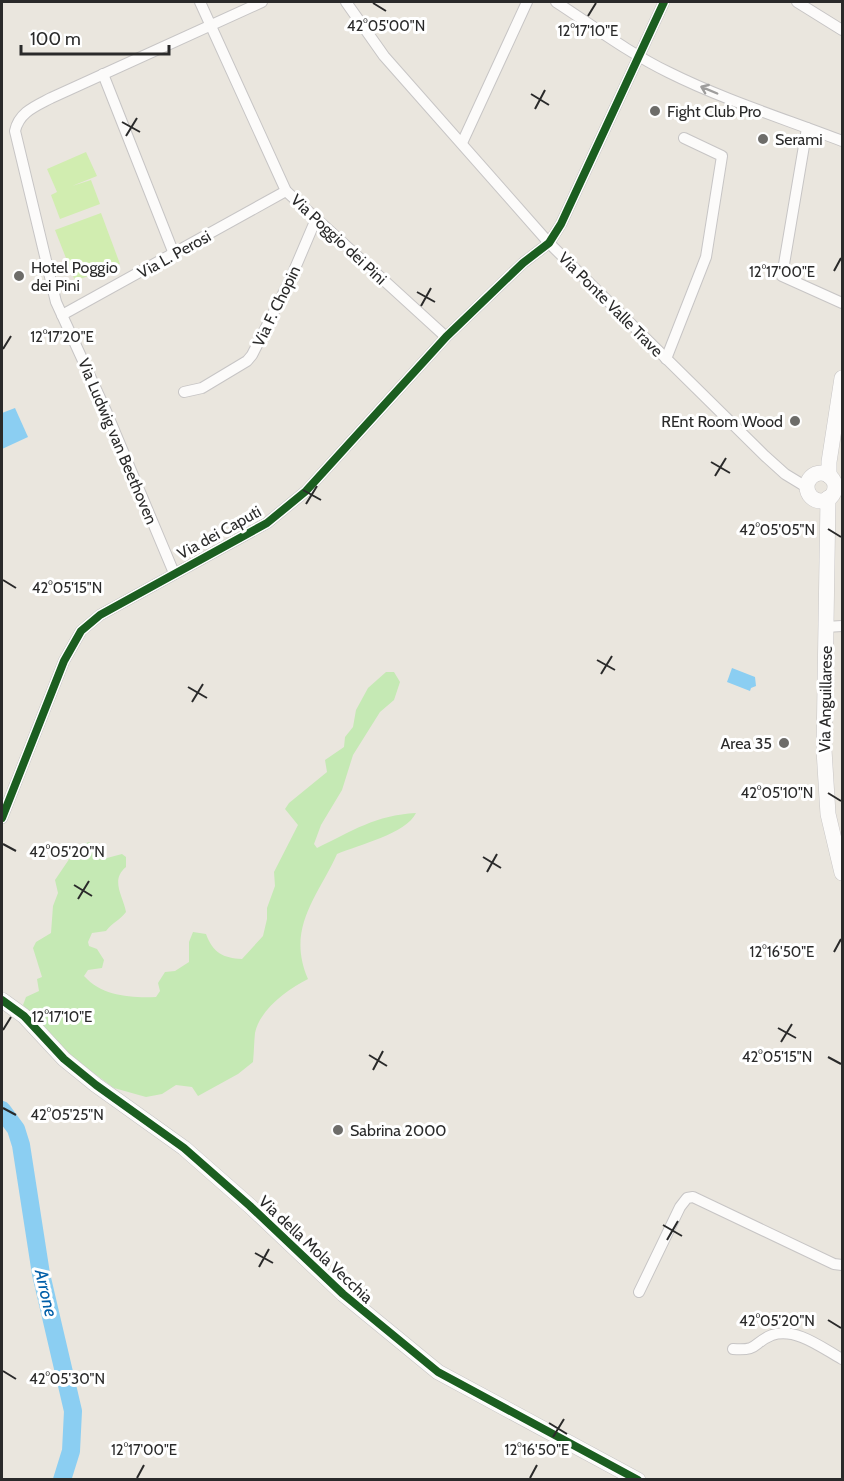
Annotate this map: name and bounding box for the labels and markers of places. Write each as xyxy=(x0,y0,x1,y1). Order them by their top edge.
place label: Fight Club Pro xyxy=(667,102,762,121)
marker: Fight Club Pro xyxy=(648,104,662,118)
place label: Serami xyxy=(775,130,823,149)
marker: Serami xyxy=(756,132,770,146)
place label: Hotel Poggio dei Pini xyxy=(31,258,118,295)
marker: Hotel Poggio dei Pini xyxy=(12,269,26,283)
place label: REnt Room Wood xyxy=(661,412,783,431)
marker: REnt Room Wood xyxy=(788,414,802,428)
place label: Area 35 xyxy=(721,734,772,753)
marker: Area 35 xyxy=(777,736,791,750)
place label: Sabrina 2000 xyxy=(350,1121,446,1140)
marker: Sabrina 2000 xyxy=(331,1123,345,1137)

